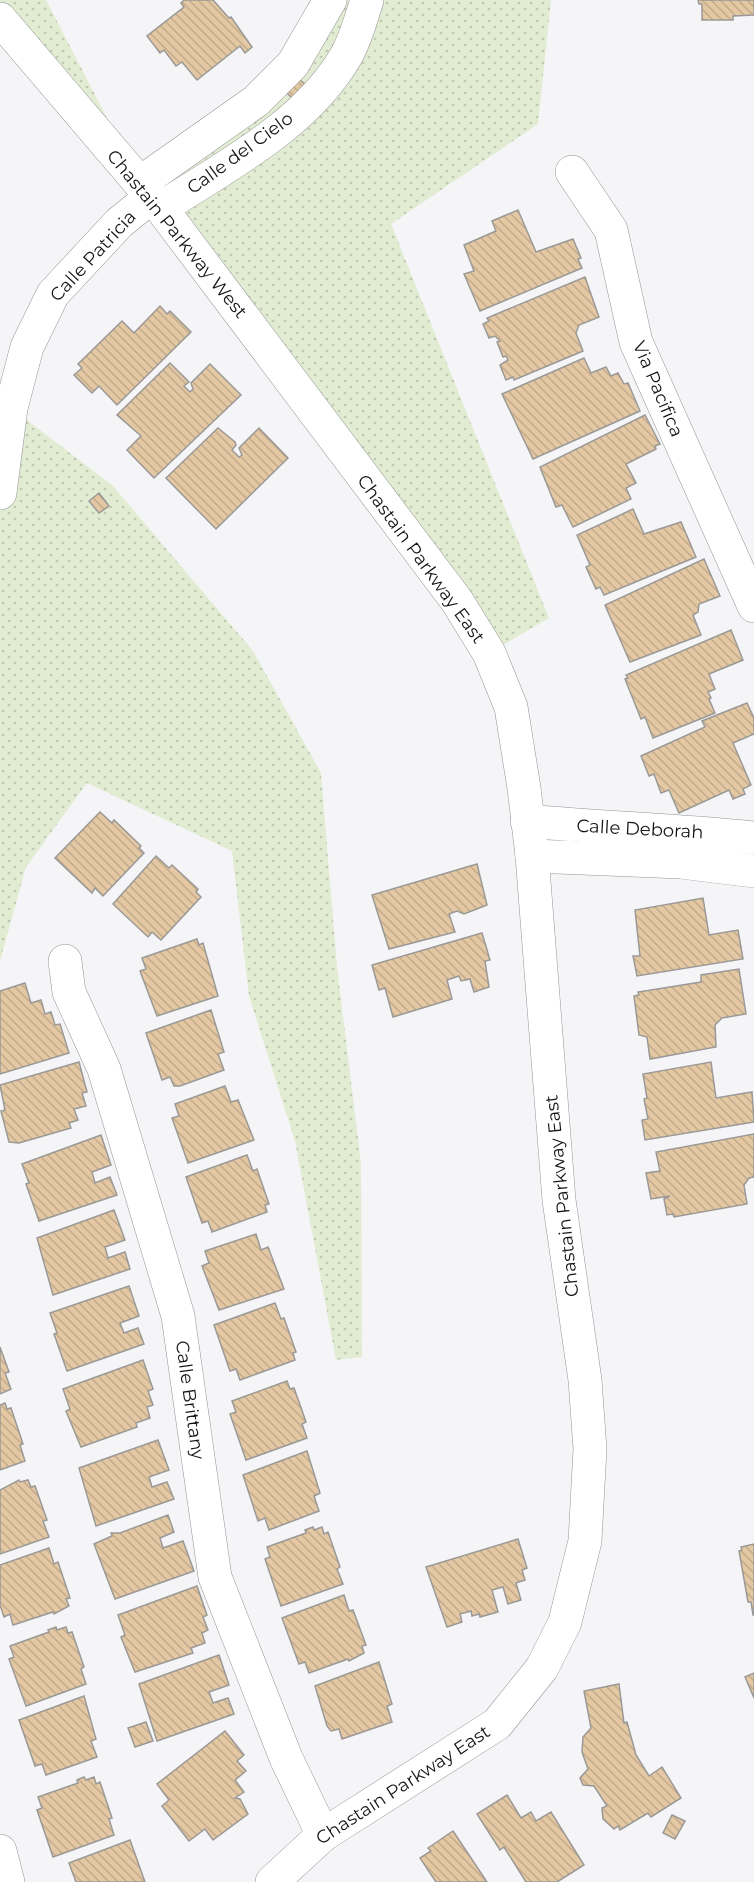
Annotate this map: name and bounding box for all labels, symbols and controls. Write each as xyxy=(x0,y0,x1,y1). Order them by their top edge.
street label: Calle del Cielo xyxy=(183,107,297,199)
street label: Chastain Parkway West xyxy=(102,145,252,323)
street label: Calle Patricia xyxy=(45,206,141,306)
street label: Via Pacifica xyxy=(628,338,688,440)
street label: Chastain Parkway East xyxy=(352,470,490,648)
street label: Calle Deborah xyxy=(576,815,704,843)
street label: Chastain Parkway East xyxy=(540,1094,584,1298)
street label: Calle Brittany xyxy=(171,1339,209,1461)
street label: Chastain Parkway East xyxy=(312,1720,494,1850)

